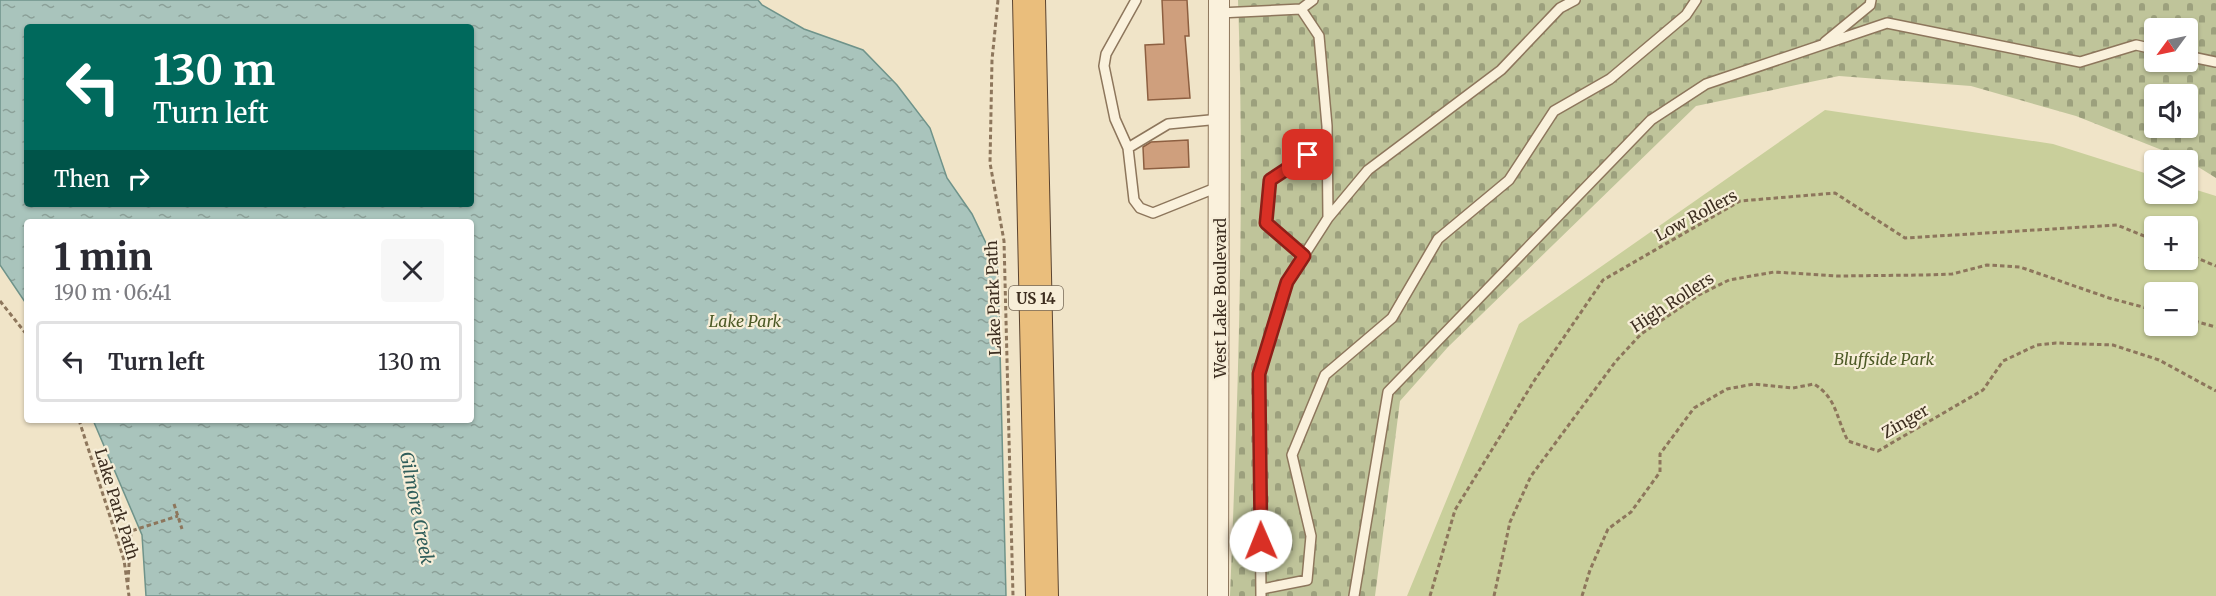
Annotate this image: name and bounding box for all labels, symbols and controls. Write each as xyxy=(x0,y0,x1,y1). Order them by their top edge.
north arrow xyxy=(2144,18,2198,72)
map controls xyxy=(2144,18,2198,336)
text: 130 m xyxy=(153,44,275,96)
icon: left xyxy=(54,48,132,126)
button: sound xyxy=(2144,84,2198,138)
text: Turn left xyxy=(153,96,268,130)
pin xyxy=(1282,129,1333,180)
icon: arrive xyxy=(1291,138,1324,171)
button: layers xyxy=(2144,150,2198,204)
icon: right xyxy=(122,162,155,195)
text: Then xyxy=(54,165,110,193)
street label: Low Rollers xyxy=(1652,185,1741,245)
button: + xyxy=(2144,216,2198,270)
street label: West Lake Boulevard xyxy=(1210,218,1230,379)
text: 1 min xyxy=(54,235,153,280)
button: close xyxy=(381,239,444,302)
street label: Lake Park Path xyxy=(981,240,1005,356)
street label: High Rollers xyxy=(1627,268,1717,336)
text: 190 m · 06:41 xyxy=(54,280,172,305)
button: − xyxy=(2144,282,2198,336)
road number: US 14 xyxy=(1009,286,1063,310)
park label: Lake Park xyxy=(709,311,782,331)
icon: left xyxy=(57,345,90,378)
text: Turn left xyxy=(108,348,205,376)
text: 130 m xyxy=(378,348,441,376)
park label: Bluffside Park xyxy=(1834,349,1934,369)
street label: Zinger xyxy=(1878,400,1932,442)
street label: Lake Park Path xyxy=(91,446,144,563)
water label: Gilmore Creek xyxy=(395,450,439,566)
position arrow xyxy=(1229,509,1293,573)

